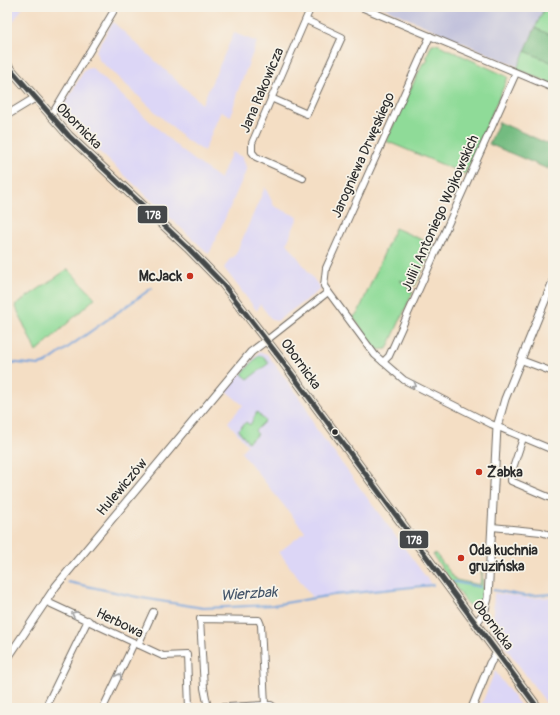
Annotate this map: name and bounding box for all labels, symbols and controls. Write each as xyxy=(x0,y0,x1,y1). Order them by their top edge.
street label: Jana Rakowicza xyxy=(236,45,288,135)
street label: Jarogniewa Drwęskiego xyxy=(328,89,399,220)
street label: Obornicka xyxy=(52,99,106,153)
street label: Julii i Antoniego Wojkowskich xyxy=(398,132,482,294)
line badge: 178 xyxy=(137,205,168,224)
text: 178 xyxy=(145,209,161,222)
place label: McJack xyxy=(139,268,182,285)
marker: McJack xyxy=(185,271,195,281)
street label: Obornicka xyxy=(277,335,325,393)
one-way arrow xyxy=(410,381,417,388)
unlabelled marker xyxy=(330,427,340,437)
street label: Hulewiczów xyxy=(93,454,151,519)
place label: Żabka xyxy=(487,464,523,481)
marker: Żabka xyxy=(474,467,484,477)
line badge: 178 xyxy=(399,530,429,549)
text: 178 xyxy=(406,534,422,547)
place label: Oda kuchnia gruzińska xyxy=(469,542,538,575)
marker: Oda kuchnia gruzińska xyxy=(456,553,466,563)
water label: Wierzbak xyxy=(220,582,280,605)
street label: Obornicka xyxy=(469,597,517,653)
street label: Herbowa xyxy=(94,604,146,642)
one-way arrow xyxy=(70,611,78,619)
one-way arrow xyxy=(114,672,122,680)

